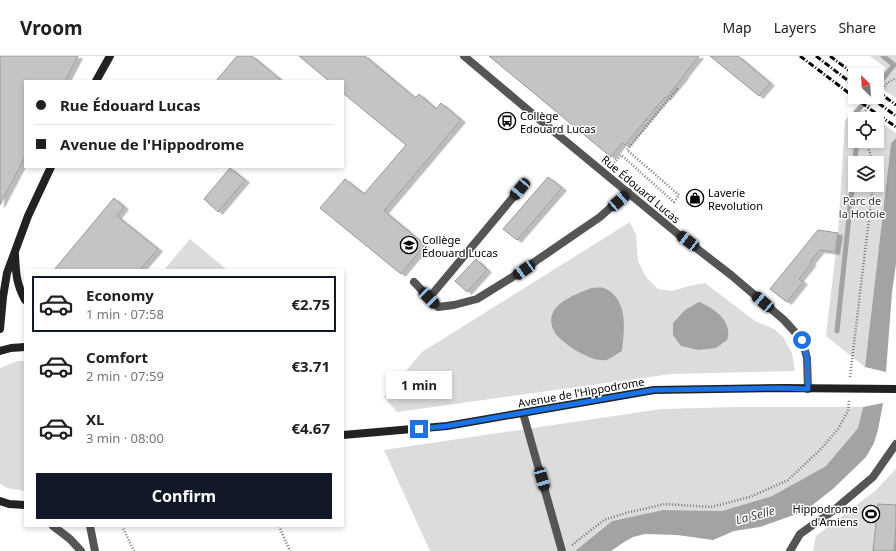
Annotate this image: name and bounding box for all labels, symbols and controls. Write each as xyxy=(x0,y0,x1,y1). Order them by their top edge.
text: Vroom xyxy=(20,15,83,41)
text: Map xyxy=(723,18,752,37)
text: Layers xyxy=(774,18,816,37)
text: Share xyxy=(838,18,876,37)
north arrow xyxy=(848,68,884,104)
map controls xyxy=(848,68,884,192)
text: Rue Édouard Lucas xyxy=(60,95,201,115)
place label: Collège Edouard Lucas xyxy=(520,108,596,136)
bus stop icon: Collège Edouard Lucas xyxy=(497,111,517,131)
button: locate xyxy=(848,112,884,148)
text: Avenue de l'Hippodrome xyxy=(60,134,244,154)
street label: Rue Édouard Lucas xyxy=(598,152,684,226)
button: layers xyxy=(848,156,884,192)
car xyxy=(508,176,532,202)
place label: Laverie Revolution xyxy=(708,185,763,213)
shop icon: Laverie Revolution xyxy=(685,188,705,208)
car xyxy=(606,189,632,213)
park label: Parc de la Hotoie xyxy=(839,193,885,221)
car xyxy=(675,229,701,253)
place label: Collège Édouard Lucas xyxy=(422,232,498,260)
school or university icon: Collège Édouard Lucas xyxy=(399,235,419,255)
car xyxy=(511,258,537,282)
text: Economy xyxy=(86,285,154,305)
car xyxy=(416,285,442,311)
icon: car xyxy=(38,286,74,322)
car xyxy=(750,290,776,314)
text: €2.75 xyxy=(291,294,330,314)
text: 1 min · 07:58 xyxy=(86,305,164,323)
route start xyxy=(793,331,811,349)
text: Comfort xyxy=(86,347,148,367)
icon: car xyxy=(38,348,74,384)
text: €3.71 xyxy=(291,356,330,376)
text: 2 min · 07:59 xyxy=(86,367,164,385)
callout: 1 min xyxy=(386,371,452,399)
street label: Avenue de l'Hippodrome xyxy=(517,373,645,411)
text: 1 min xyxy=(401,376,437,394)
text: XL xyxy=(86,409,104,429)
icon: car xyxy=(38,410,74,446)
text: €4.67 xyxy=(291,418,330,438)
route end xyxy=(410,420,428,438)
text: 3 min · 08:00 xyxy=(86,429,164,447)
car xyxy=(533,466,551,492)
button: Confirm xyxy=(36,473,332,519)
place label: Hippodrome d'Amiens xyxy=(793,501,858,529)
water label: La Selle xyxy=(734,502,776,528)
sports icon: Hippodrome d'Amiens xyxy=(861,504,881,524)

